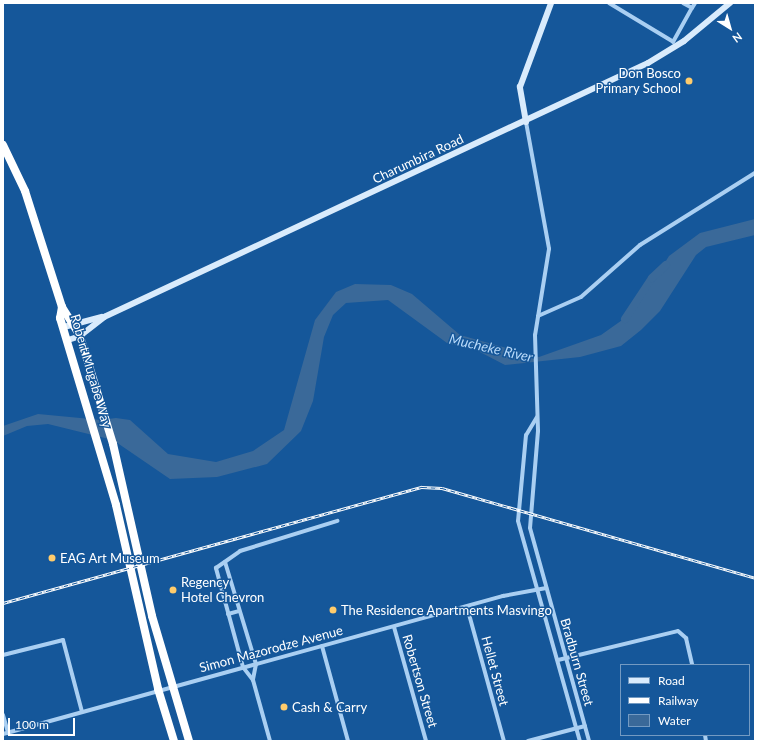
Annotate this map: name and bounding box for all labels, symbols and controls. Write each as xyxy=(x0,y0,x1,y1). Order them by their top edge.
north arrow xyxy=(710,8,750,48)
text: N xyxy=(730,30,745,46)
place label: Don Bosco Primary School xyxy=(595,66,681,97)
marker: Don Bosco Primary School xyxy=(684,76,694,86)
street label: Charumbira Road xyxy=(370,131,466,187)
street label: Robert Mugabe Way xyxy=(67,312,115,430)
water label: Mucheke River xyxy=(448,330,534,366)
place label: EAG Art Museum xyxy=(60,550,160,566)
marker: EAG Art Museum xyxy=(47,553,57,563)
place label: Regency Hotel Chevron xyxy=(181,575,264,606)
marker: Regency Hotel Chevron xyxy=(168,585,178,595)
place label: The Residence Apartments Masvingo xyxy=(341,602,552,618)
marker: The Residence Apartments Masvingo xyxy=(328,605,338,615)
street label: Bradburn Street xyxy=(557,616,597,708)
street label: Simon Mazorodze Avenue xyxy=(197,622,345,676)
street label: Robertson Street xyxy=(399,632,441,730)
street label: Hellet Street xyxy=(478,634,512,708)
legend xyxy=(620,664,750,736)
text: Road xyxy=(658,673,685,688)
text: Railway xyxy=(658,693,698,708)
place label: Cash & Carry xyxy=(292,699,367,715)
marker: Cash & Carry xyxy=(279,702,289,712)
scale bar xyxy=(10,710,77,736)
text: Water xyxy=(658,713,691,728)
text: 100 m xyxy=(15,717,49,732)

